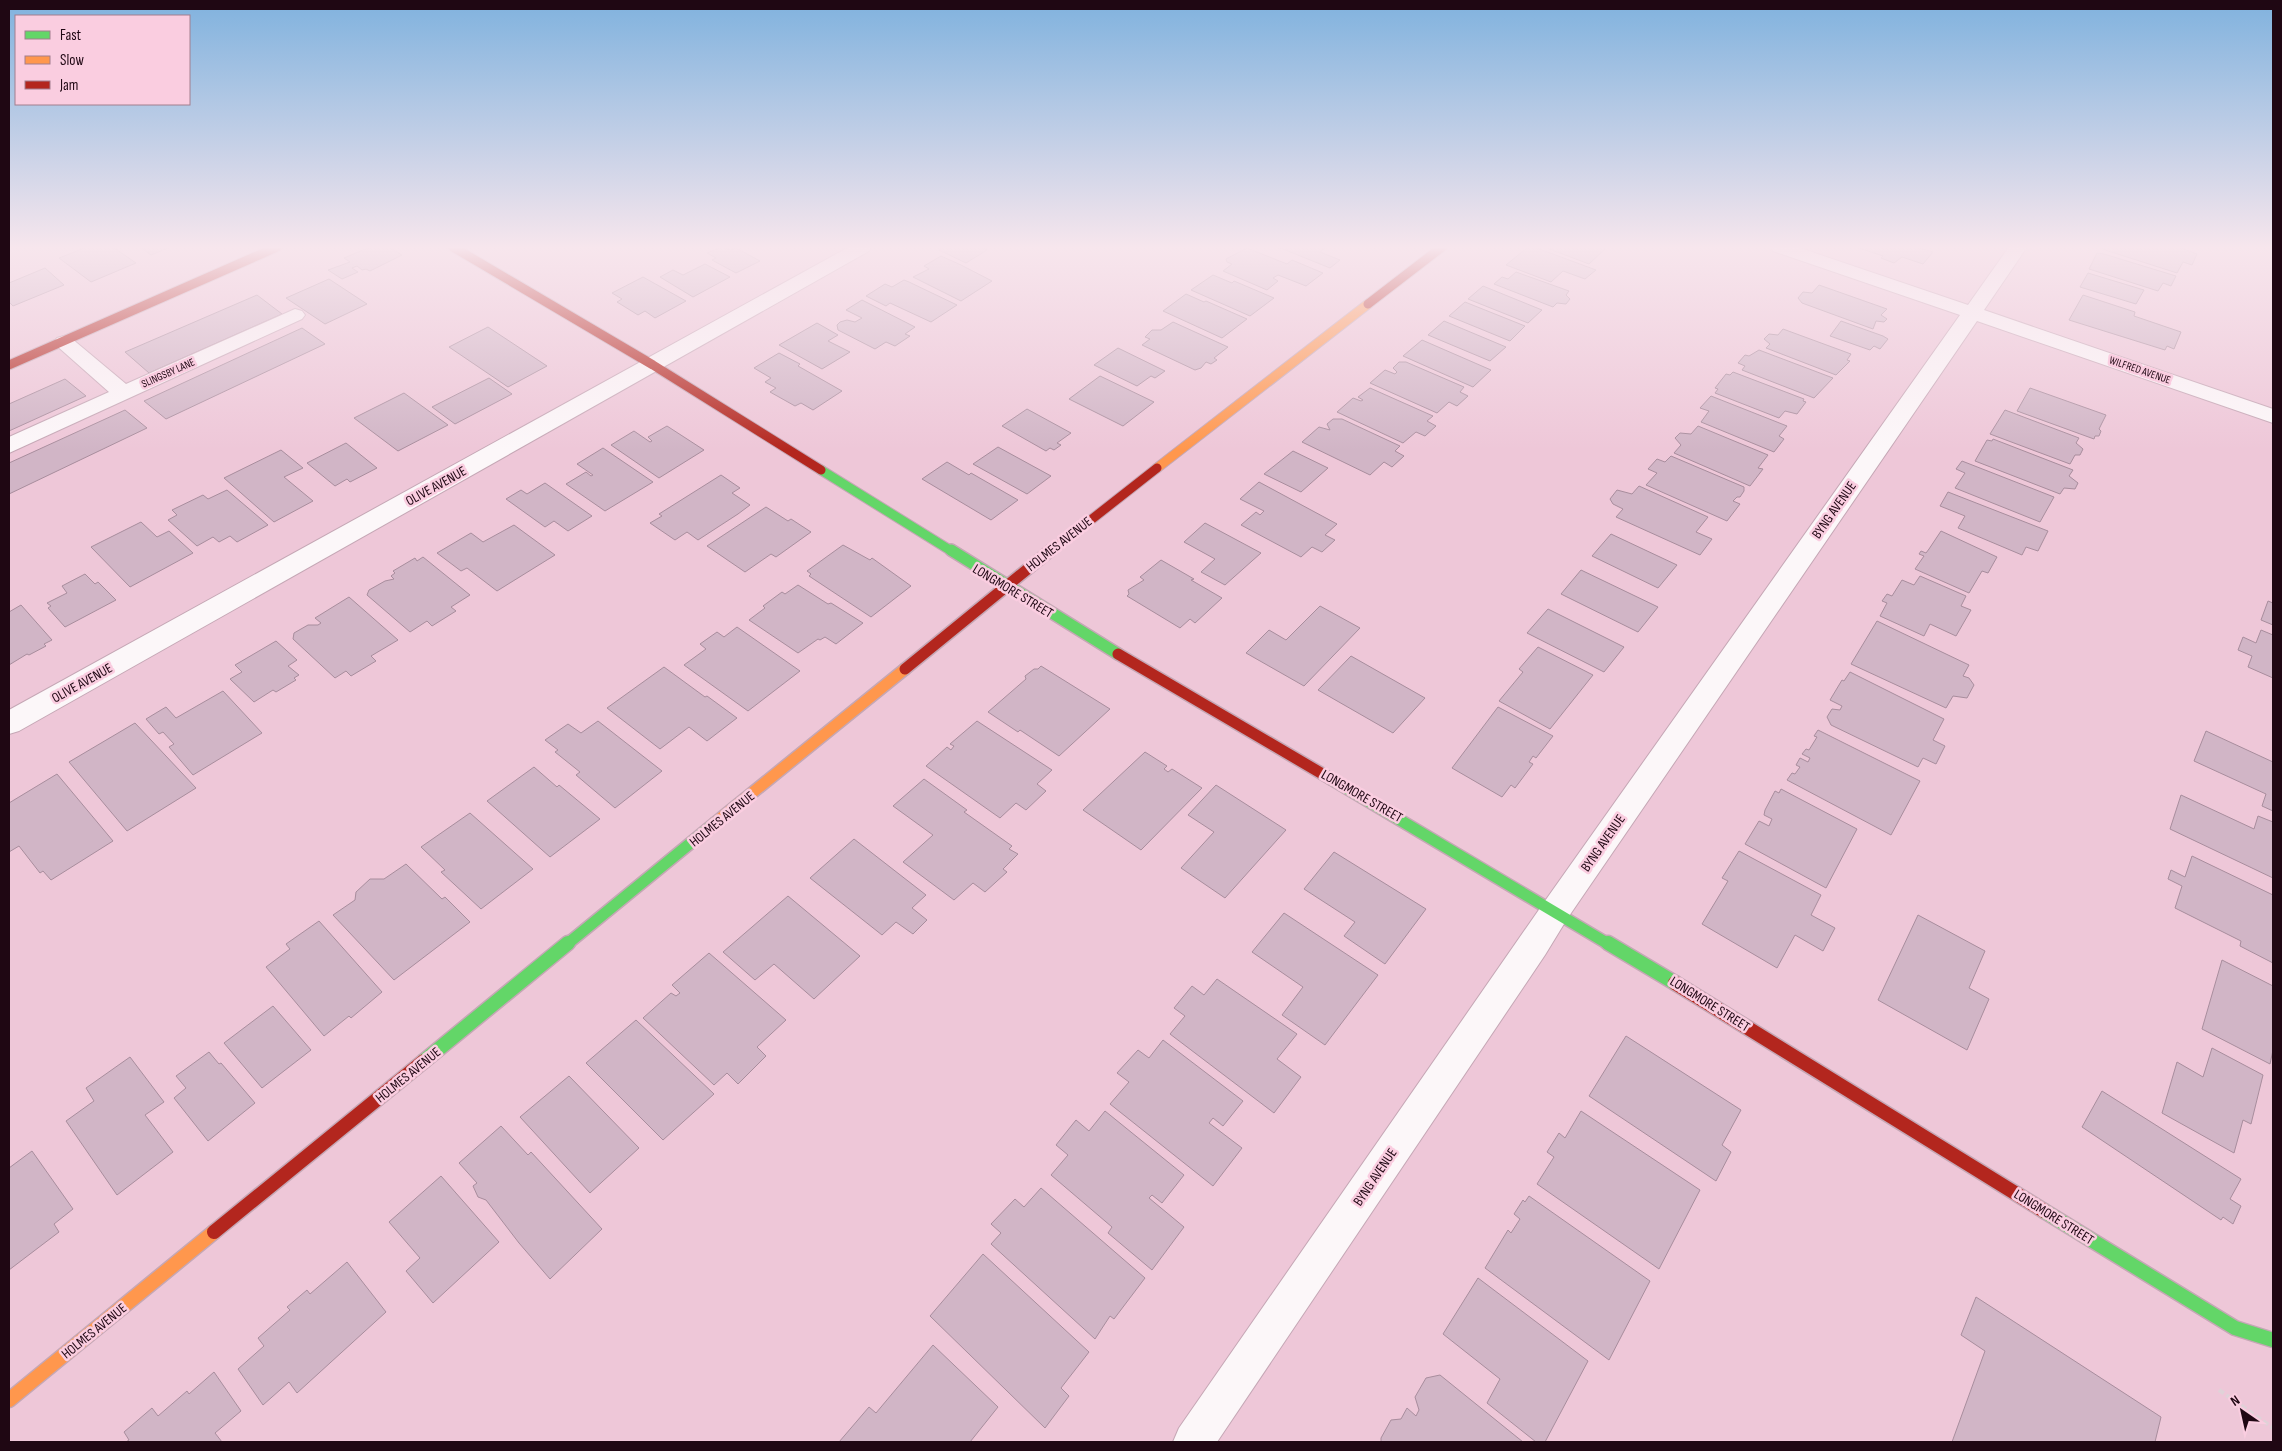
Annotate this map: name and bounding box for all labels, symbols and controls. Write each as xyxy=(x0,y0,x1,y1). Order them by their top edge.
legend xyxy=(15,15,190,105)
text: Fast xyxy=(60,26,82,45)
text: Slow xyxy=(60,51,84,70)
text: Jam xyxy=(59,76,78,95)
street label: WILFRED AVENUE xyxy=(2108,353,2172,387)
street label: SLINGSBY LANE xyxy=(139,355,197,391)
street label: OLIVE AVENUE xyxy=(403,462,469,510)
street label: BYNG AVENUE xyxy=(1808,478,1860,542)
street label: HOLMES AVENUE xyxy=(1023,513,1096,575)
street label: LONGMORE STREET xyxy=(970,560,1057,622)
street label: OLIVE AVENUE xyxy=(49,659,115,707)
street label: LONGMORE STREET xyxy=(1318,766,1406,826)
street label: HOLMES AVENUE xyxy=(686,787,758,850)
street label: BYNG AVENUE xyxy=(1577,811,1629,875)
street label: LONGMORE STREET xyxy=(1667,973,1753,1035)
street label: HOLMES AVENUE xyxy=(372,1043,444,1106)
street label: BYNG AVENUE xyxy=(1350,1145,1401,1209)
street label: LONGMORE STREET xyxy=(2011,1186,2097,1248)
street label: HOLMES AVENUE xyxy=(58,1299,130,1362)
north arrow xyxy=(2217,1386,2267,1436)
text: N xyxy=(2227,1391,2243,1410)

